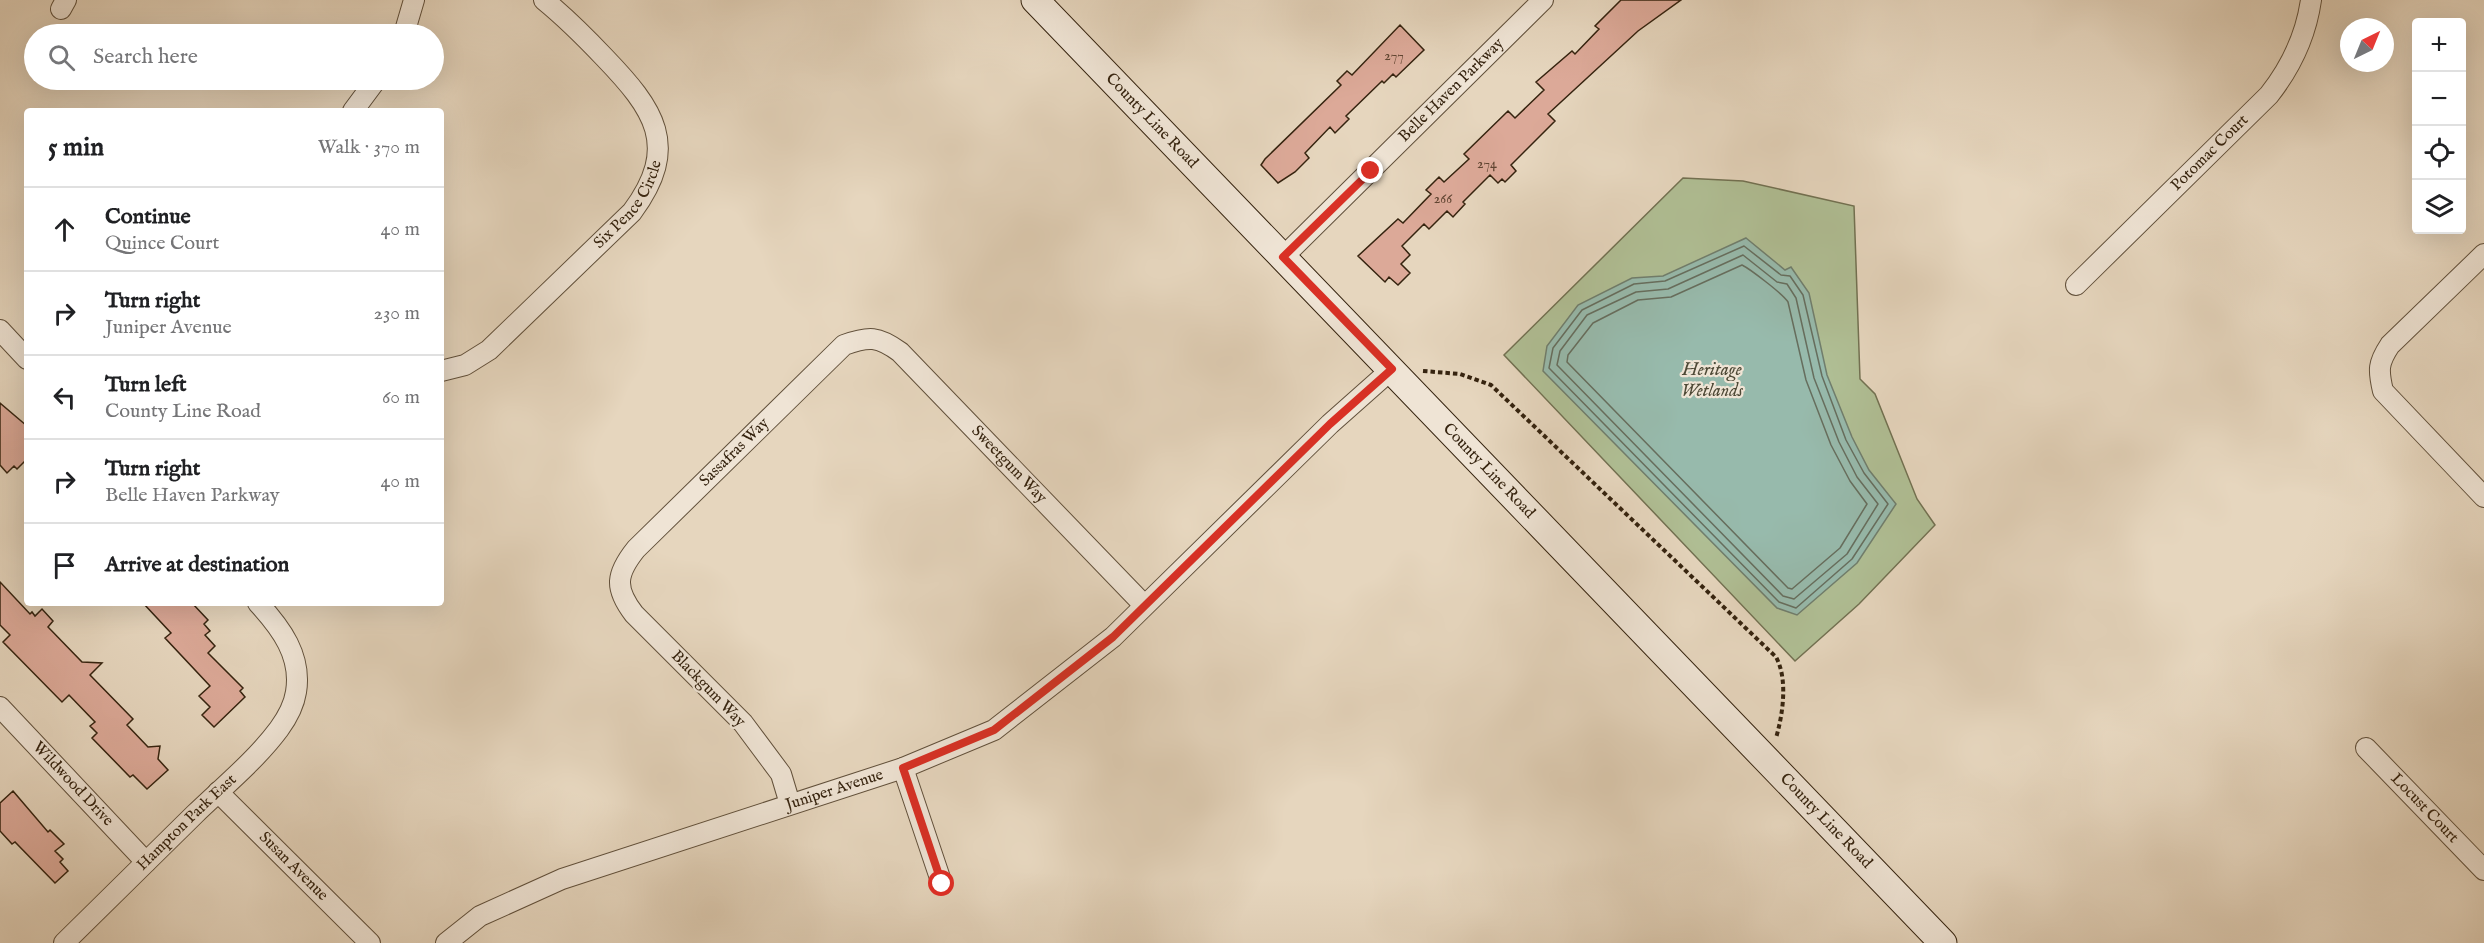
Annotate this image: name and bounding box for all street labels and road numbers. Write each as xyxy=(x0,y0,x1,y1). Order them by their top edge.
street label: Belle Haven Parkway xyxy=(1395,34,1508,147)
street label: County Line Road xyxy=(1101,69,1202,173)
street label: Potomac Court xyxy=(2167,110,2253,196)
street label: Six Pence Circle xyxy=(590,158,667,253)
street label: Sassafras Way xyxy=(695,414,774,491)
street label: County Line Road xyxy=(1438,419,1539,523)
street label: Sweetgum Way xyxy=(967,422,1051,508)
street label: Blackgum Way xyxy=(666,646,750,732)
street label: Wildwood Drive xyxy=(28,738,117,831)
street label: Juniper Avenue xyxy=(781,765,886,816)
street label: County Line Road xyxy=(1775,769,1877,873)
street label: Locust Court xyxy=(2386,769,2463,848)
street label: Hampton Park East xyxy=(133,770,241,875)
street label: Susan Avenue xyxy=(254,828,332,906)

